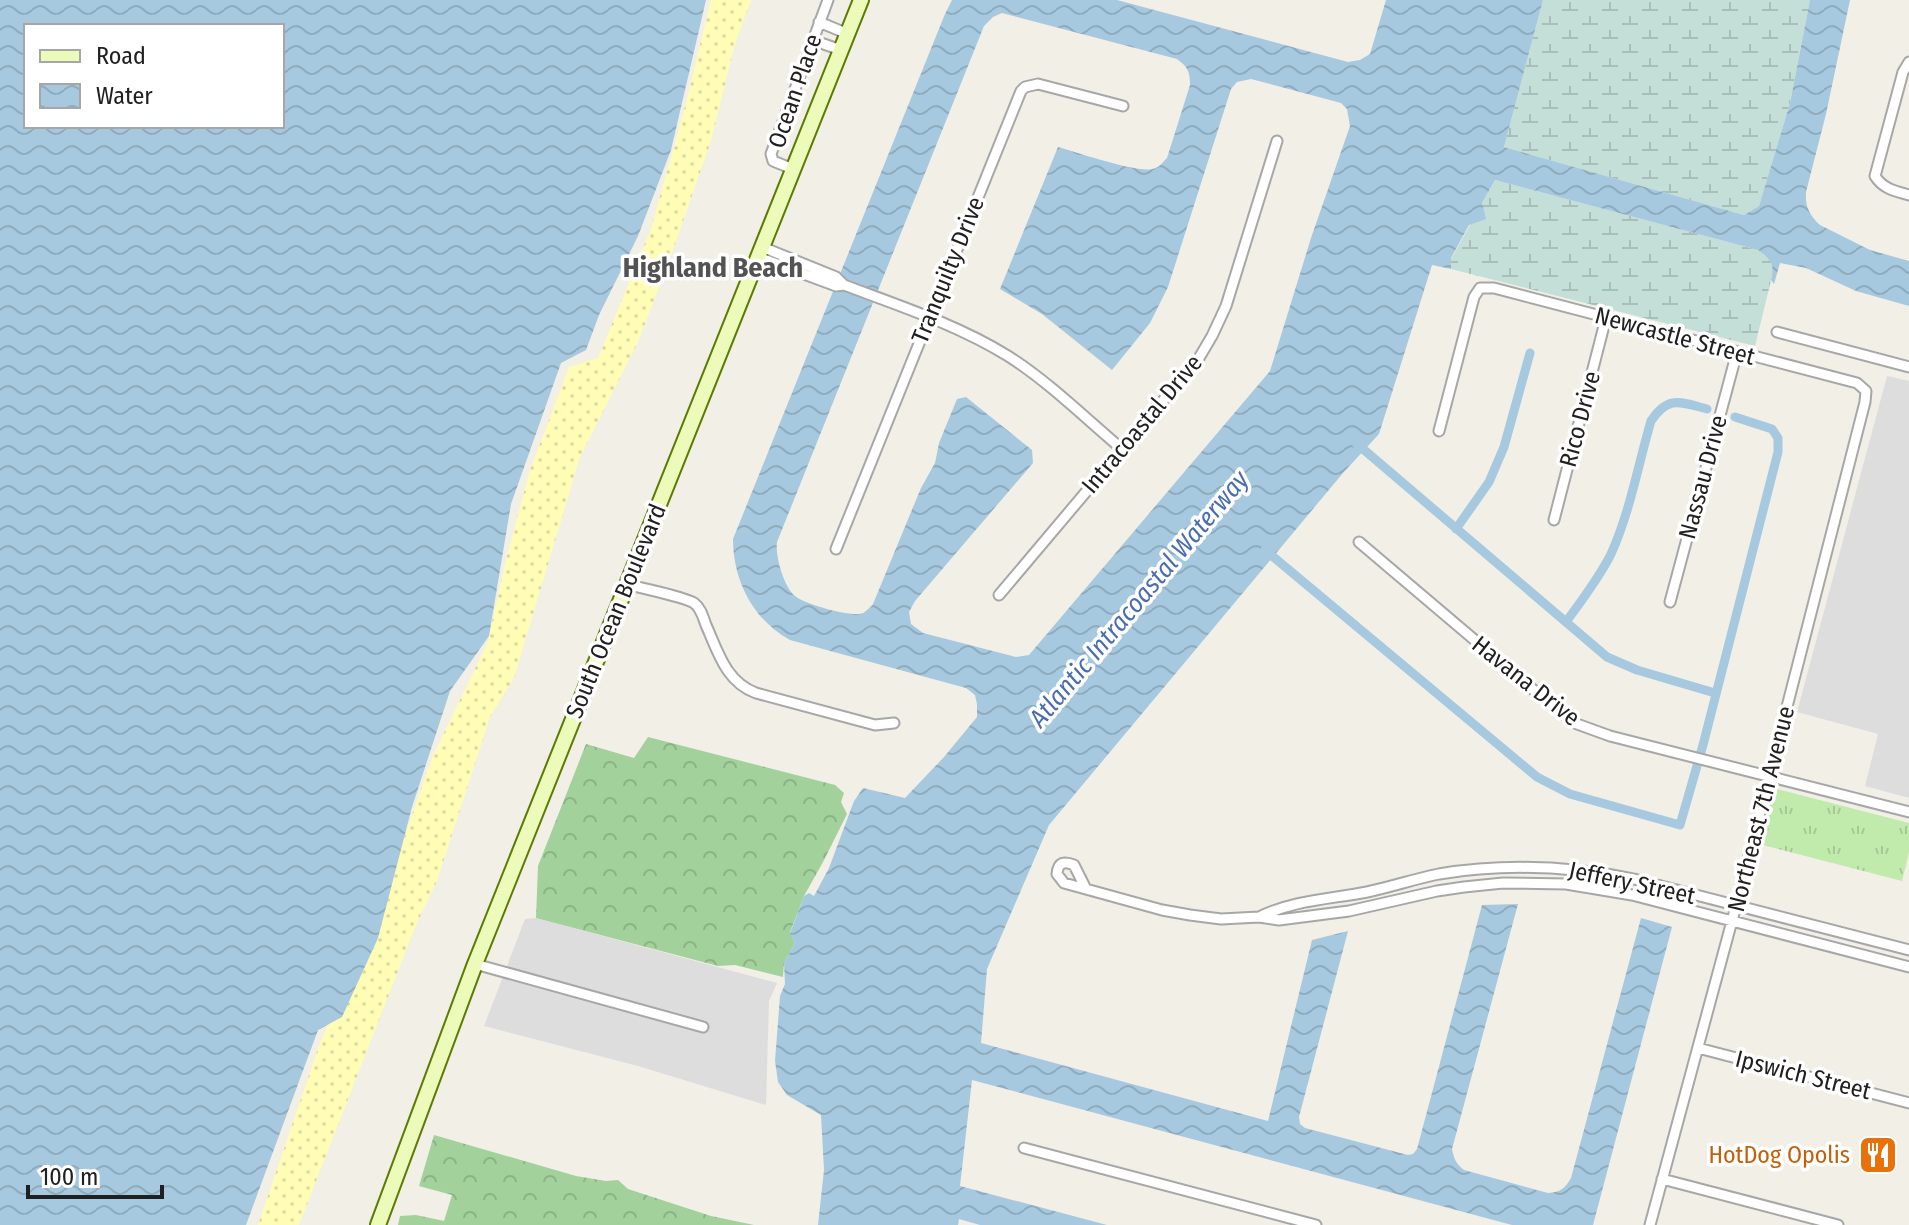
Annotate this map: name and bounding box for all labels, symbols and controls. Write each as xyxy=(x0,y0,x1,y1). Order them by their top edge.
legend xyxy=(24,24,284,128)
street label: Ocean Place xyxy=(762,30,828,152)
text: Road xyxy=(96,42,146,70)
text: Water xyxy=(96,82,153,110)
street label: Tranquilty Drive xyxy=(906,193,990,347)
district label: Highland Beach xyxy=(623,251,803,284)
street label: Newcastle Street xyxy=(1592,301,1758,371)
street label: Intracoastal Drive xyxy=(1076,349,1208,499)
street label: Rico Drive xyxy=(1554,368,1606,470)
street label: Nassau Drive xyxy=(1673,412,1733,542)
water label: Atlantic Intracoastal Waterway xyxy=(1022,463,1256,734)
street label: South Ocean Boulevard xyxy=(560,500,672,722)
street label: Havana Drive xyxy=(1467,630,1585,732)
street label: Northeast 7th Avenue xyxy=(1722,703,1800,915)
street label: Jeffery Street xyxy=(1566,856,1698,910)
street label: Ipswich Street xyxy=(1732,1045,1874,1105)
restaurant icon: HotDog Opolis xyxy=(1857,1134,1899,1176)
place label: HotDog Opolis xyxy=(1708,1141,1850,1169)
scale bar xyxy=(28,1149,162,1199)
text: 100 m xyxy=(40,1163,98,1191)

